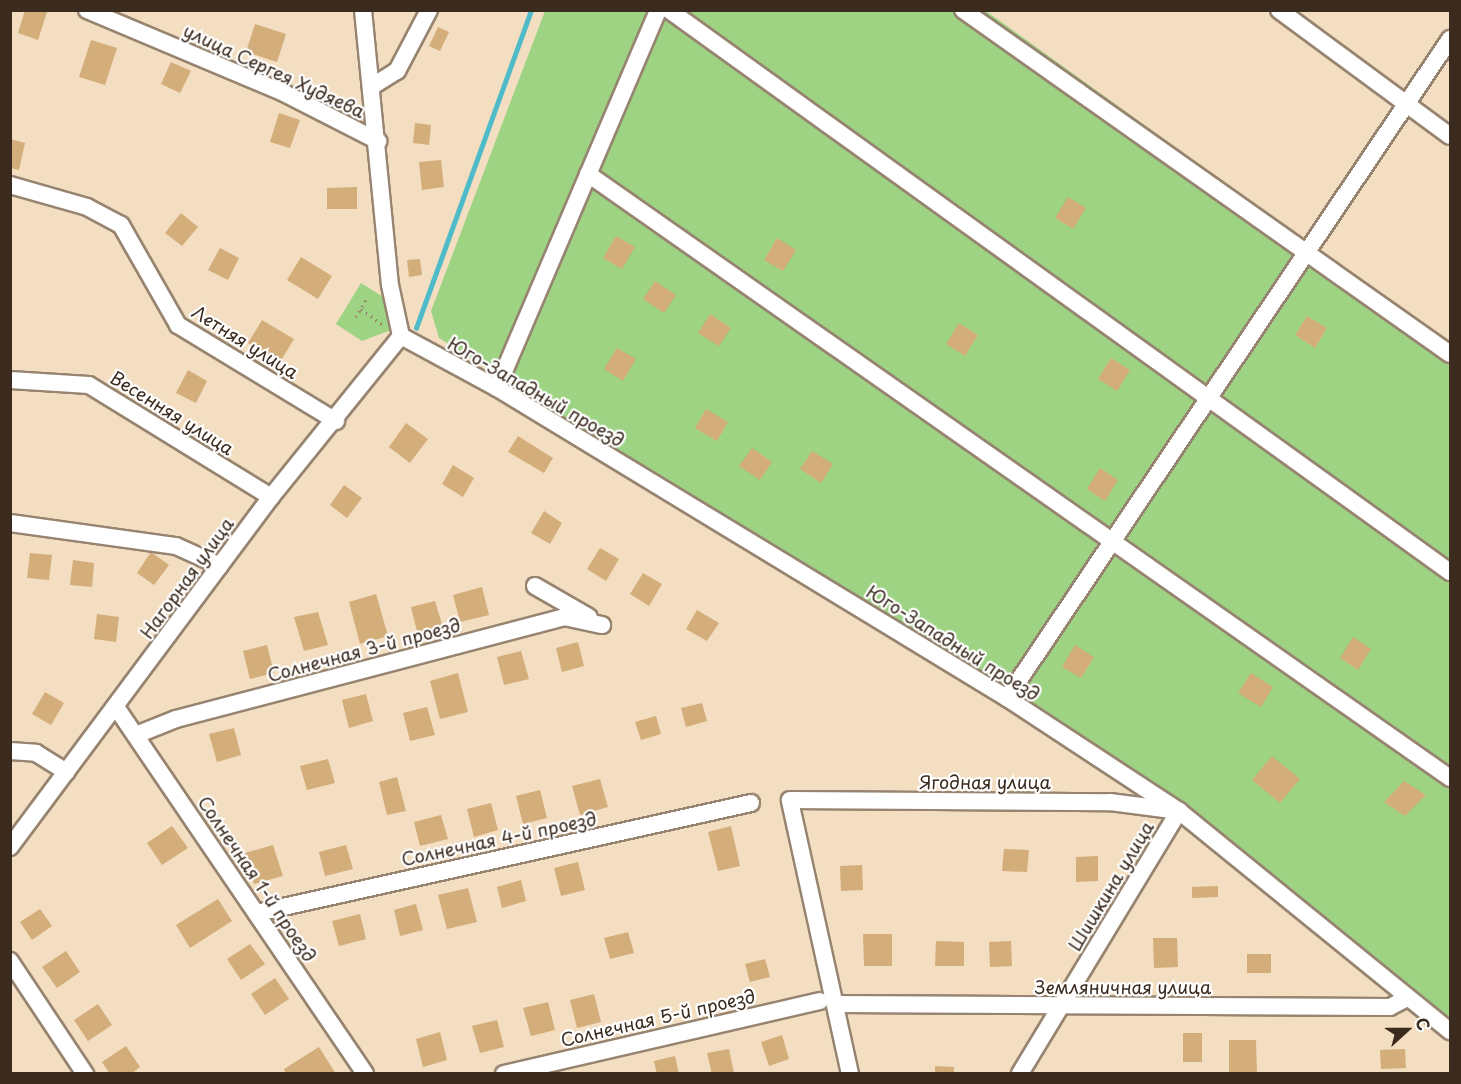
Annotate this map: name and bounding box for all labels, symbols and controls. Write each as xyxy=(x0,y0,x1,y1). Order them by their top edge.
street label: улица Сергея Худяева xyxy=(180,19,368,123)
street label: Летняя улица xyxy=(188,301,302,383)
street label: Юго-Западный проезд xyxy=(444,332,628,452)
street label: Весенняя улица xyxy=(106,366,238,460)
street label: Нагорная улица xyxy=(136,513,238,643)
street label: Юго-Западный проезд xyxy=(862,581,1044,705)
street label: Солнечная 3-й проезд xyxy=(265,614,463,686)
street label: Ягодная улица xyxy=(919,771,1051,793)
street label: Солнечная 1-й проезд xyxy=(193,792,321,966)
street label: Солнечная 4-й проезд xyxy=(399,808,599,870)
street label: Шишкина улица xyxy=(1064,817,1158,955)
street label: Земляничная улица xyxy=(1034,976,1212,998)
street label: Солнечная 5-й проезд xyxy=(559,985,757,1051)
north arrow xyxy=(1377,1000,1437,1060)
text: С xyxy=(1410,1014,1437,1033)

